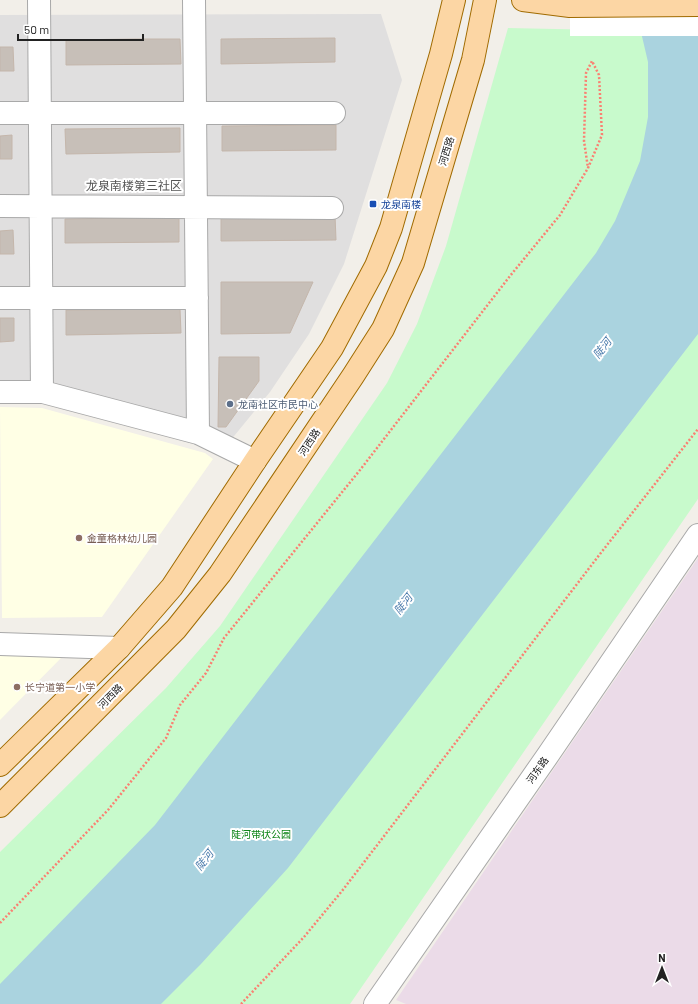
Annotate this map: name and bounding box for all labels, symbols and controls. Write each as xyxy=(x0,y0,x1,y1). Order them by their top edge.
scale bar xyxy=(18,16,143,42)
text: 50 m xyxy=(24,22,49,36)
street label: 河西路 xyxy=(436,135,456,167)
district label: 龙泉南楼第三社区 xyxy=(86,178,182,192)
place label: 龙泉南楼 xyxy=(381,198,421,210)
marker: 龙泉南楼 xyxy=(368,199,378,209)
water label: 陡河 xyxy=(590,333,615,360)
place label: 龙南社区市民中心 xyxy=(238,398,318,410)
marker: 龙南社区市民中心 xyxy=(225,399,235,409)
street label: 河西路 xyxy=(296,426,322,458)
place label: 金童格林幼儿园 xyxy=(87,532,157,544)
marker: 金童格林幼儿园 xyxy=(74,533,84,543)
water label: 陡河 xyxy=(391,589,416,616)
place label: 长宁道第一小学 xyxy=(25,681,95,693)
street label: 河西路 xyxy=(95,681,125,711)
marker: 长宁道第一小学 xyxy=(12,682,22,692)
street label: 河东路 xyxy=(523,754,551,786)
park label: 陡河带状公园 xyxy=(231,828,291,840)
water label: 陡河 xyxy=(192,845,217,872)
north arrow xyxy=(642,948,682,988)
text: N xyxy=(658,951,666,964)

